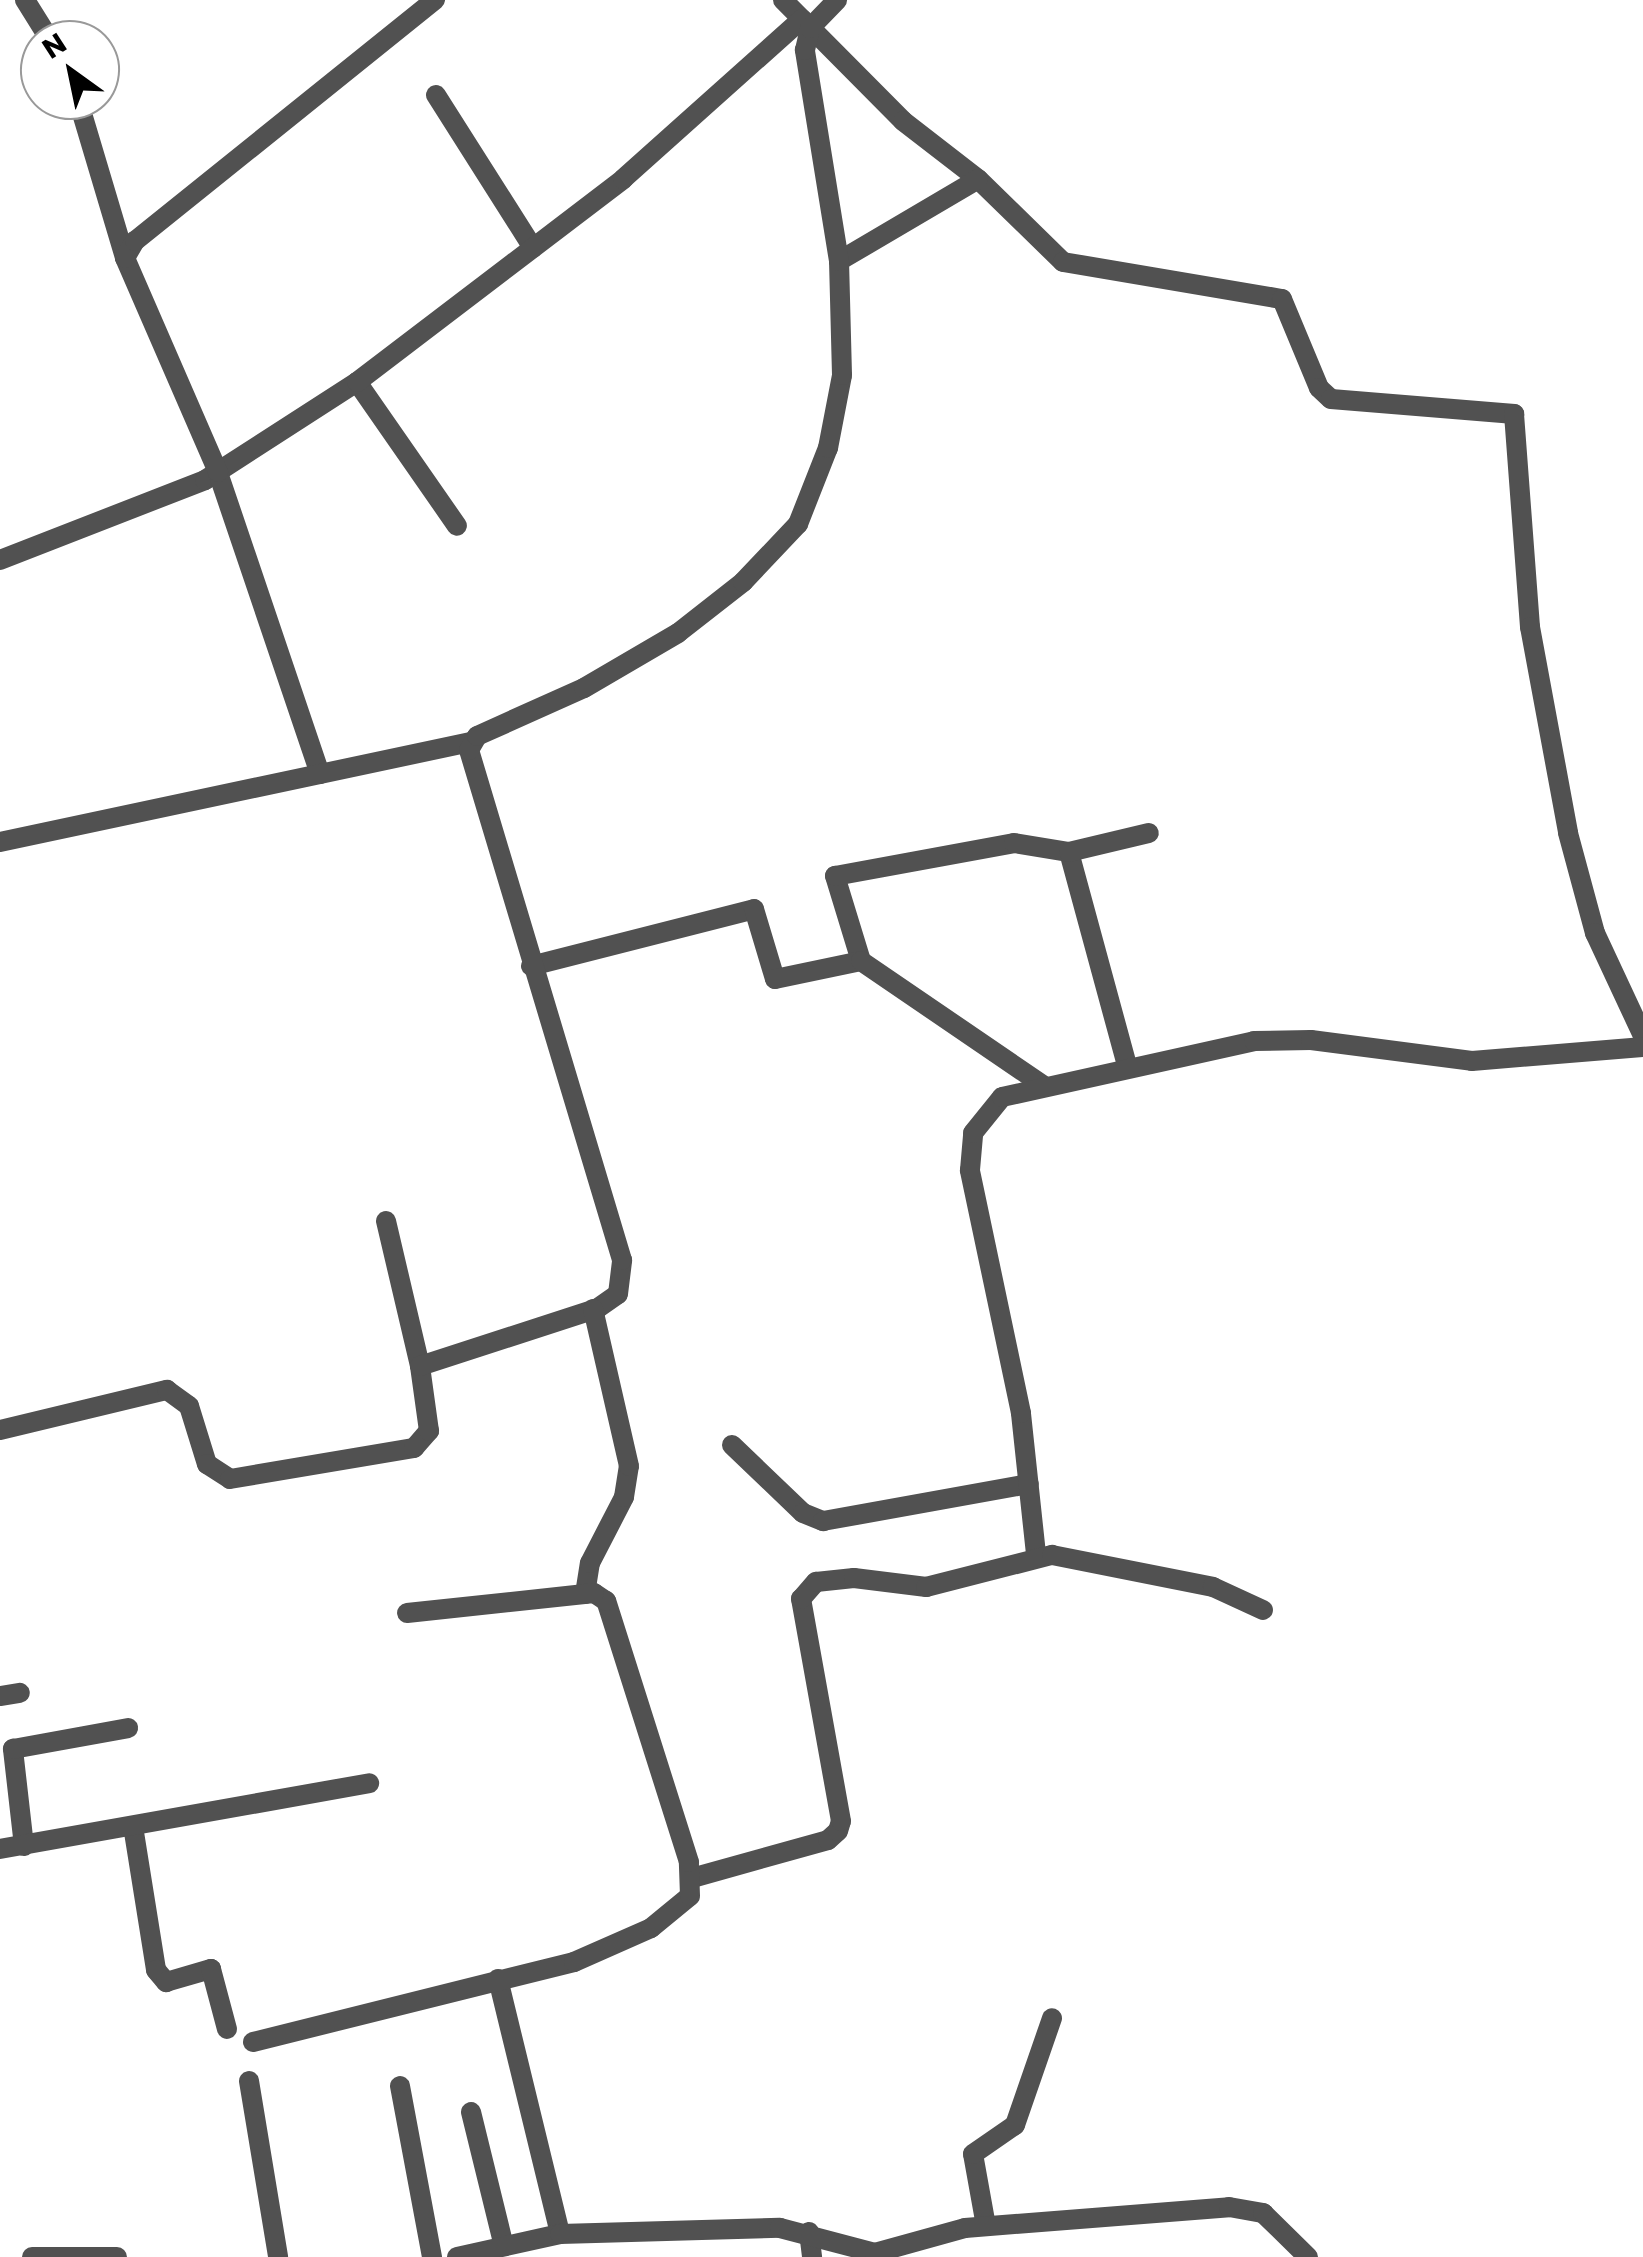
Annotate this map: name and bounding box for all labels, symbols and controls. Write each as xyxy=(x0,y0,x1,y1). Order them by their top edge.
north arrow xyxy=(20,20,120,120)
text: N xyxy=(35,24,74,68)

